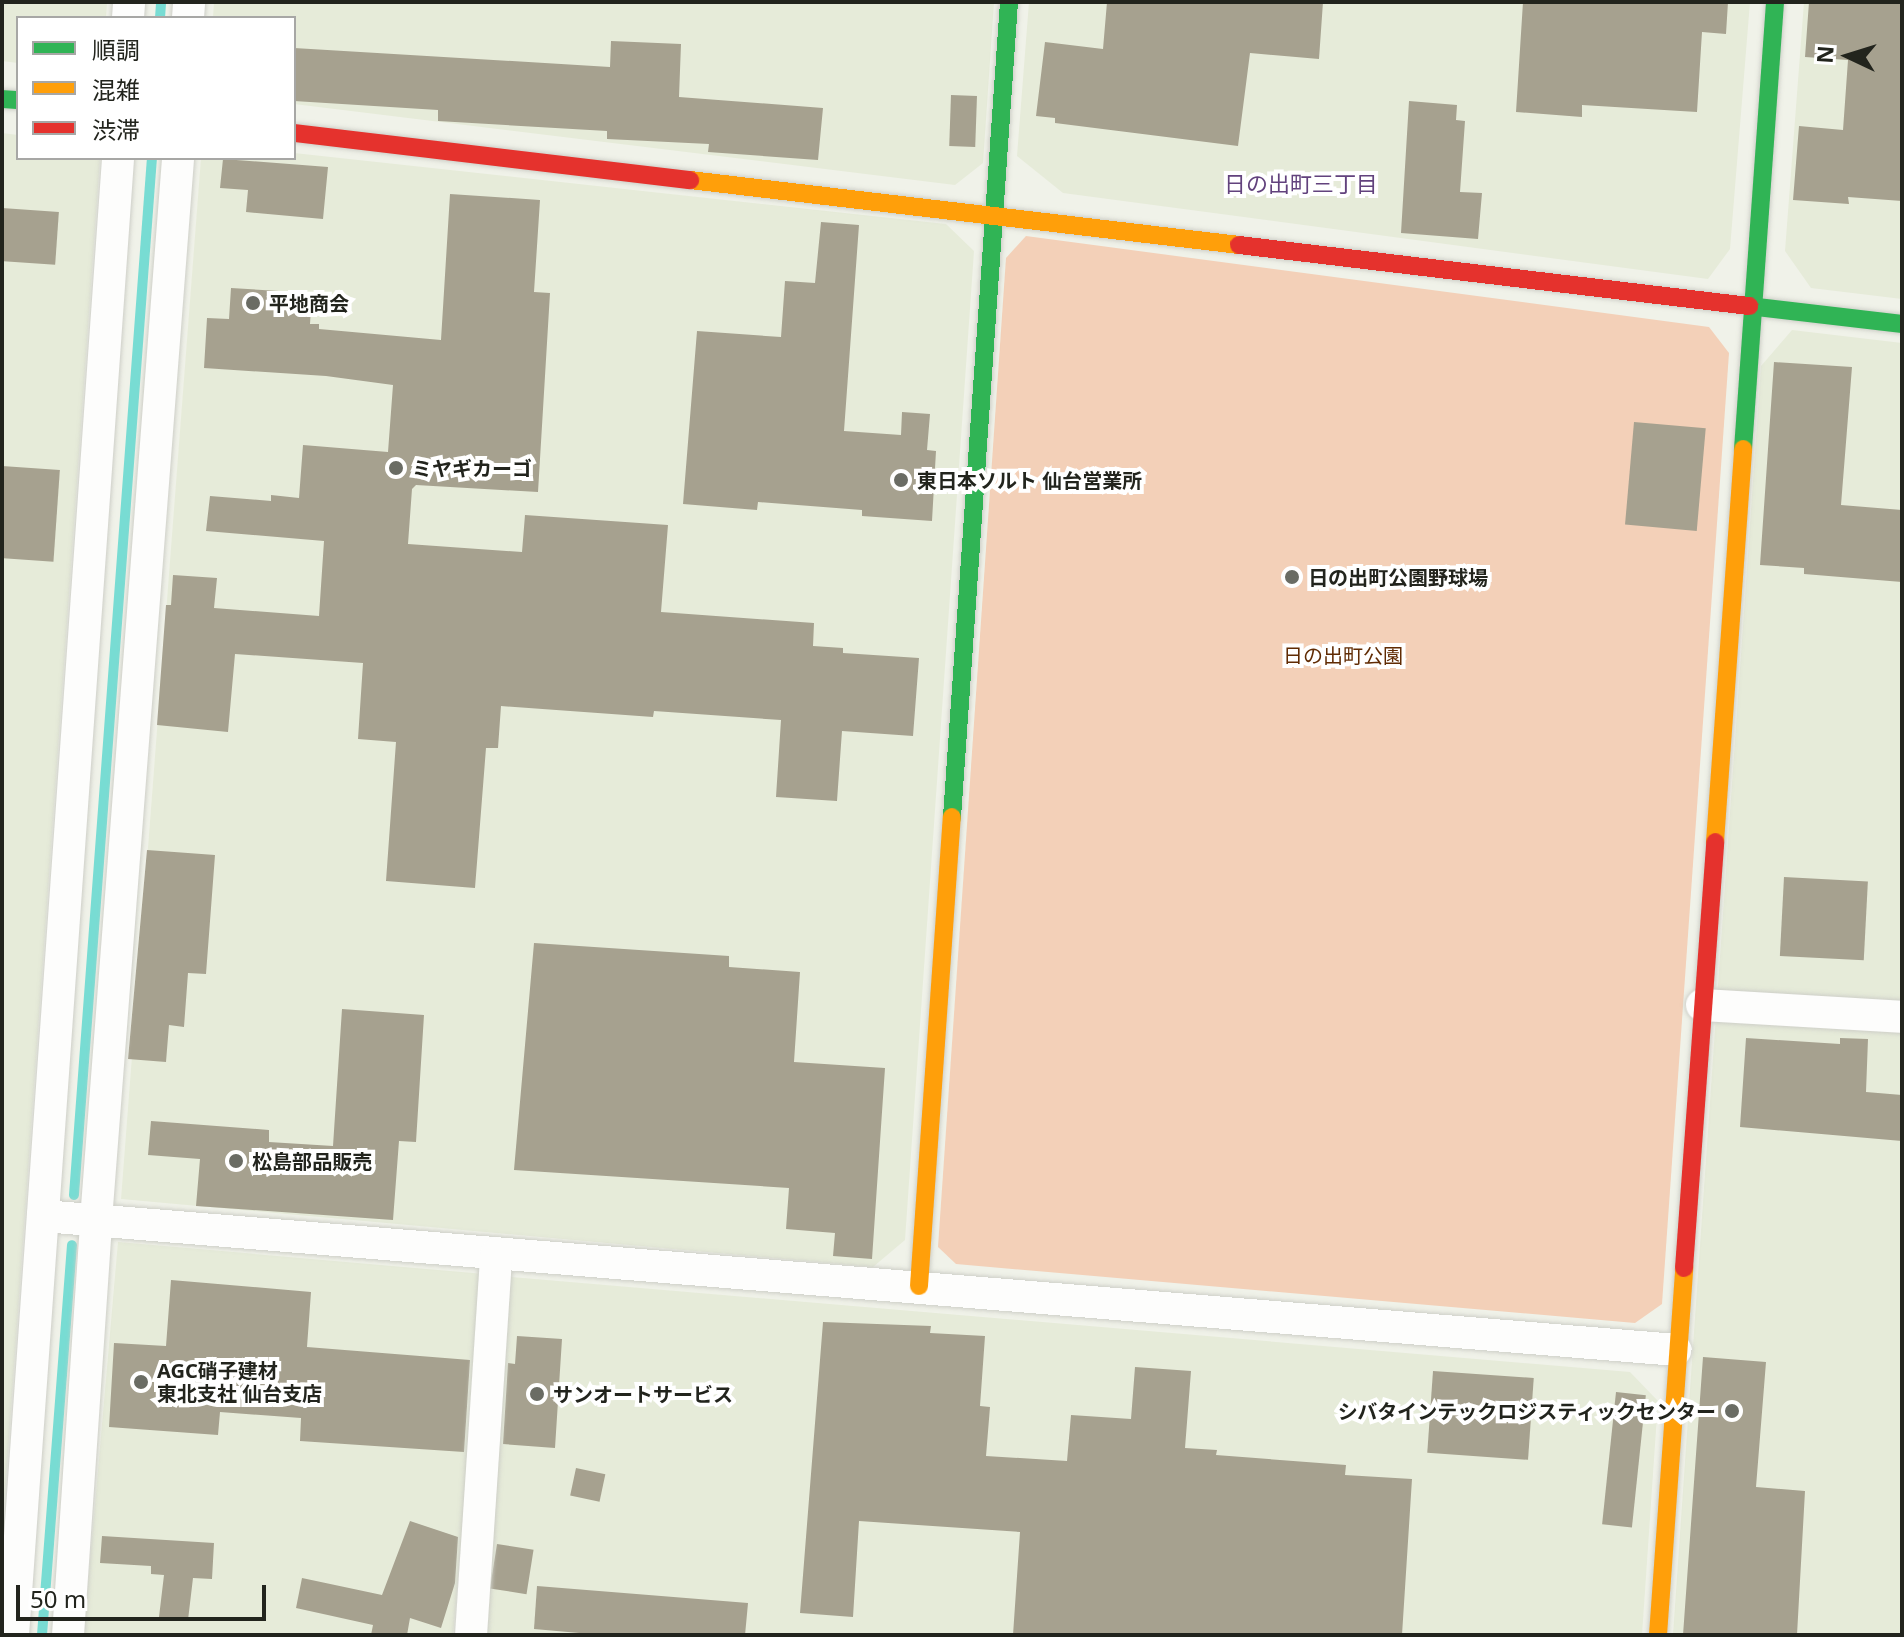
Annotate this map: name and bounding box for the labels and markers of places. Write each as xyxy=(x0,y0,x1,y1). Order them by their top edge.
place label: 平地商会 xyxy=(269,291,349,315)
marker: 平地商会 xyxy=(244,294,262,312)
place label: ミヤギカーゴ xyxy=(412,456,532,480)
marker: ミヤギカーゴ xyxy=(387,459,405,477)
place label: 東日本ソルト 仙台営業所 xyxy=(917,468,1142,492)
marker: 東日本ソルト 仙台営業所 xyxy=(892,471,910,489)
place label: 日の出町公園野球場 xyxy=(1308,565,1488,589)
marker: 日の出町公園野球場 xyxy=(1283,568,1301,586)
place label: 松島部品販売 xyxy=(252,1149,372,1173)
marker: 松島部品販売 xyxy=(227,1152,245,1170)
place label: AGC硝子建材 東北支社 仙台支店 xyxy=(157,1358,322,1405)
marker: AGC硝子建材 東北支社 仙台支店 xyxy=(132,1373,150,1391)
place label: サンオートサービス xyxy=(553,1382,733,1406)
marker: サンオートサービス xyxy=(528,1385,546,1403)
place label: シバタインテックロジスティックセンター xyxy=(1336,1399,1716,1423)
marker: シバタインテックロジスティックセンター xyxy=(1723,1402,1741,1420)

